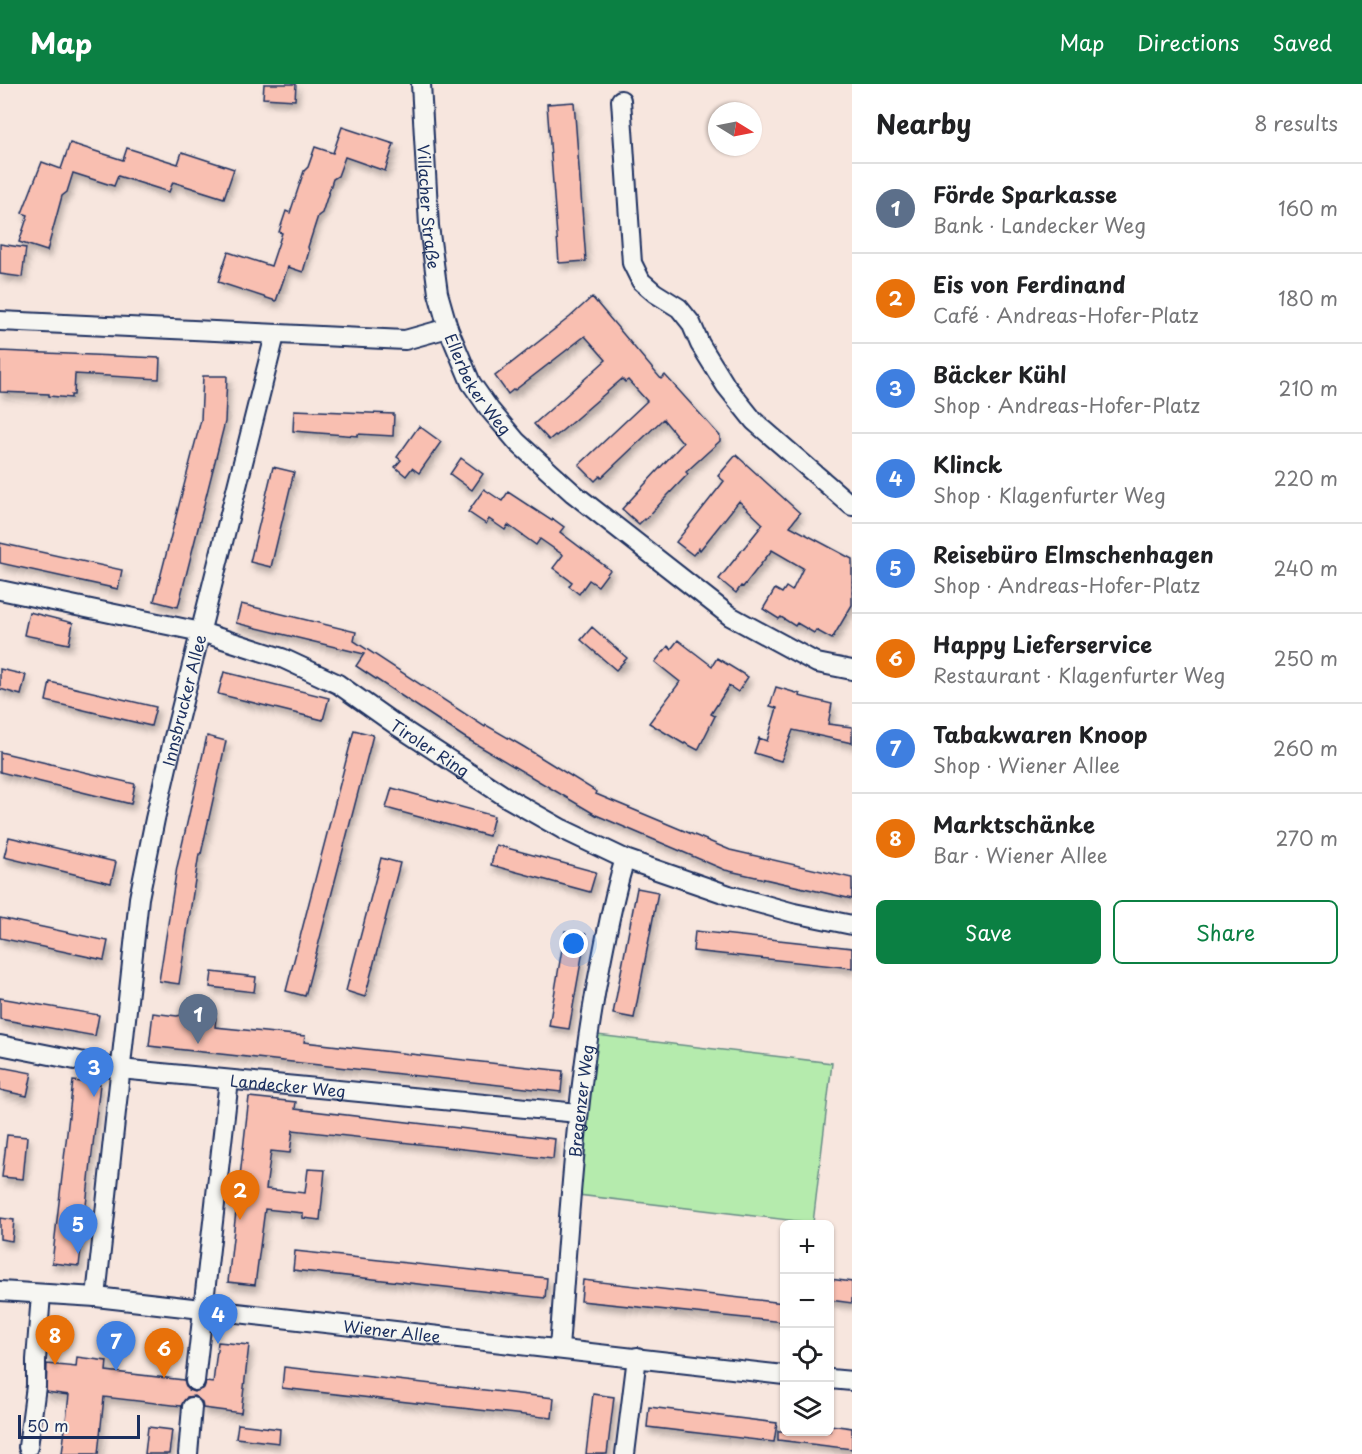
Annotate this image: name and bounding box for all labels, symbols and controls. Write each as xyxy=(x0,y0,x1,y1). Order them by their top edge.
text: Map xyxy=(30,21,92,64)
text: Map xyxy=(1059,26,1104,58)
text: Directions xyxy=(1137,26,1239,58)
text: Saved xyxy=(1272,26,1332,58)
north arrow xyxy=(708,102,762,156)
text: Nearby xyxy=(876,104,971,143)
text: 8 results xyxy=(1254,108,1338,138)
street label: Villacher Straße xyxy=(412,144,447,270)
text: Förde Sparkasse xyxy=(933,177,1117,210)
text: 1 xyxy=(891,193,900,223)
text: 160 m xyxy=(1278,193,1338,223)
text: Bank · Landecker Weg xyxy=(933,210,1146,240)
text: Eis von Ferdinand xyxy=(933,267,1125,300)
text: 2 xyxy=(888,283,903,313)
text: 180 m xyxy=(1278,283,1338,313)
text: Café · Andreas-Hofer-Platz xyxy=(933,300,1198,330)
street label: Ellerbeker Weg xyxy=(439,329,518,439)
text: Bäcker Kühl xyxy=(933,357,1066,390)
text: 3 xyxy=(889,373,902,403)
text: 210 m xyxy=(1279,373,1338,403)
text: Shop · Andreas-Hofer-Platz xyxy=(933,390,1200,420)
text: Klinck xyxy=(933,447,1002,480)
text: 4 xyxy=(889,463,902,493)
text: 220 m xyxy=(1274,463,1338,493)
text: Shop · Klagenfurter Weg xyxy=(933,480,1166,510)
text: Reisebüro Elmschenhagen xyxy=(933,537,1214,570)
text: 5 xyxy=(889,553,902,583)
text: 240 m xyxy=(1273,553,1338,583)
text: Shop · Andreas-Hofer-Platz xyxy=(933,570,1200,600)
text: Happy Lieferservice xyxy=(933,627,1152,660)
street label: Innsbrucker Allee xyxy=(156,632,211,768)
text: 6 xyxy=(888,643,903,673)
text: 250 m xyxy=(1274,643,1338,673)
text: Restaurant · Klagenfurter Weg xyxy=(933,660,1225,690)
street label: Tiroler Ring xyxy=(386,713,474,782)
text: Tabakwaren Knoop xyxy=(933,717,1147,750)
text: 7 xyxy=(890,733,901,763)
text: 260 m xyxy=(1273,733,1338,763)
text: Shop · Wiener Allee xyxy=(933,750,1120,780)
text: Marktschänke xyxy=(933,807,1095,840)
text: 8 xyxy=(889,823,902,853)
text: 270 m xyxy=(1275,823,1338,853)
text: Bar · Wiener Allee xyxy=(933,840,1108,870)
button: Save xyxy=(876,900,1101,964)
button: Share xyxy=(1113,900,1338,964)
your location xyxy=(559,929,588,958)
pin: 1 xyxy=(178,994,218,1044)
street label: Bregenzer Weg xyxy=(562,1043,599,1158)
pin: 3 xyxy=(74,1048,113,1097)
street label: Landecker Weg xyxy=(229,1068,347,1103)
pin: 2 xyxy=(220,1170,260,1220)
pin: 5 xyxy=(58,1204,98,1254)
map controls xyxy=(780,1220,834,1436)
button: + xyxy=(780,1220,834,1274)
button: − xyxy=(780,1274,834,1328)
pin: 4 xyxy=(198,1294,238,1344)
street label: Wiener Allee xyxy=(342,1313,442,1348)
pin: 8 xyxy=(36,1316,74,1365)
pin: 7 xyxy=(96,1322,136,1371)
pin: 6 xyxy=(144,1328,184,1378)
button: locate xyxy=(780,1328,834,1382)
button: layers xyxy=(780,1382,834,1436)
scale bar xyxy=(18,1412,140,1440)
text: 50 m xyxy=(27,1413,68,1437)

